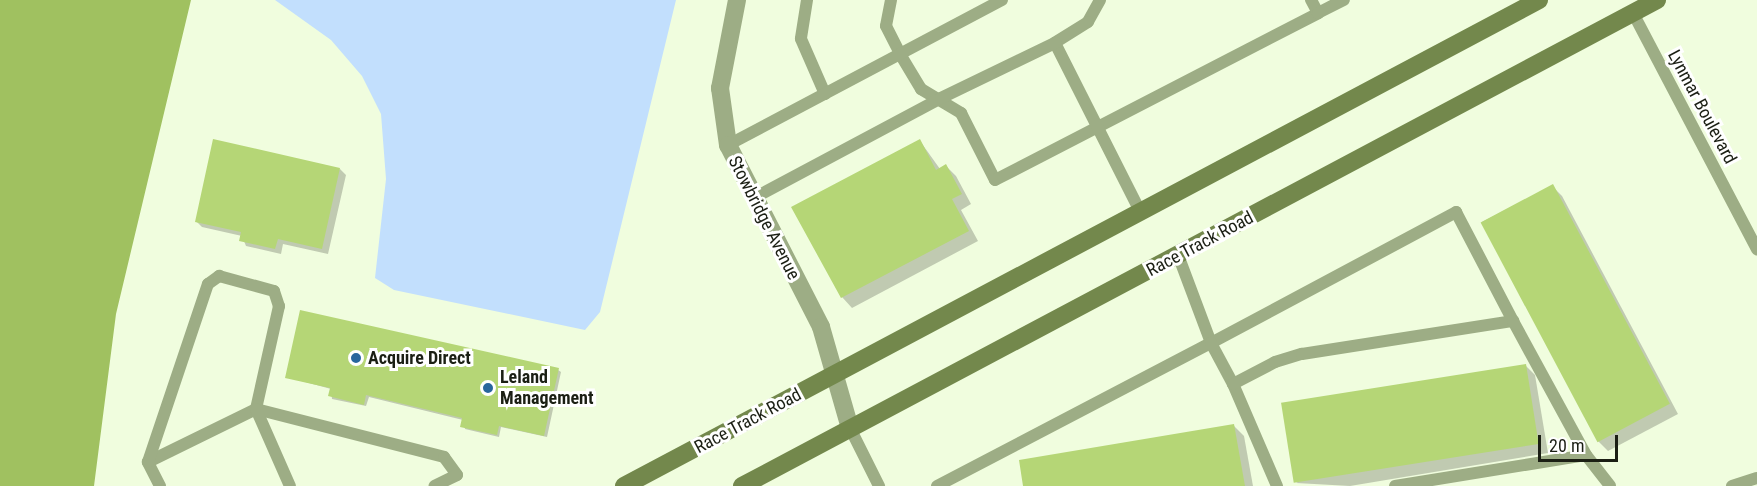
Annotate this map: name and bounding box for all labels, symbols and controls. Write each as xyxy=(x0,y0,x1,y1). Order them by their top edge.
street label: Lynmar Boulevard xyxy=(1663,46,1741,168)
street label: Stowbridge Avenue xyxy=(724,153,804,283)
street label: Race Track Road xyxy=(1143,207,1257,281)
place label: Acquire Direct xyxy=(368,347,471,369)
marker: Acquire Direct xyxy=(349,351,363,365)
place label: Leland Management xyxy=(500,367,593,410)
marker: Leland Management xyxy=(481,381,495,395)
street label: Race Track Road xyxy=(691,384,805,458)
scale bar xyxy=(1541,423,1620,461)
text: 20 m xyxy=(1549,435,1584,456)

